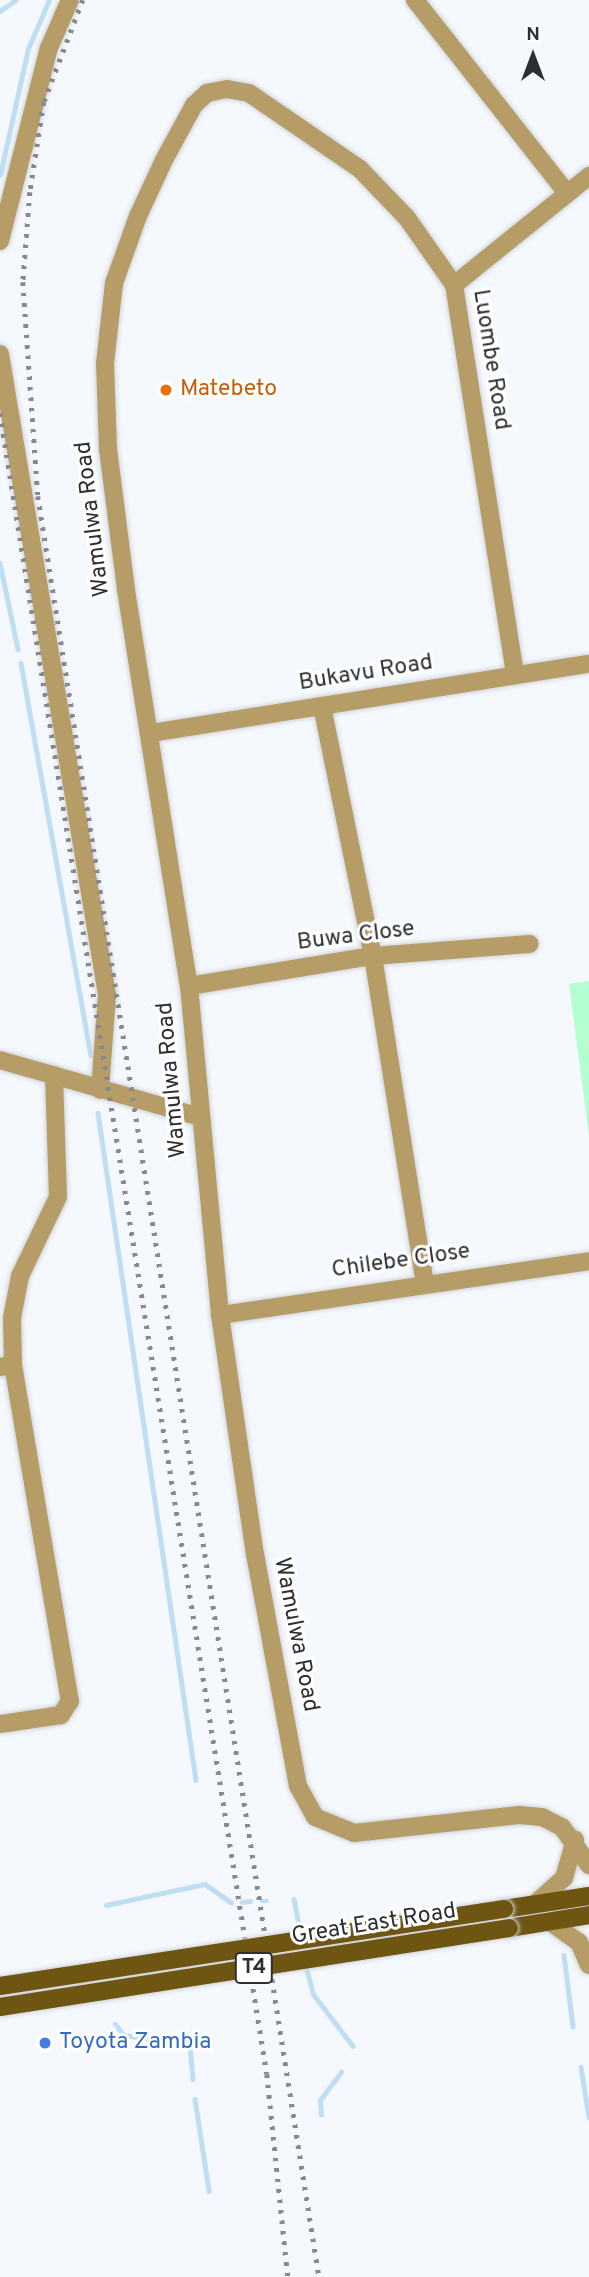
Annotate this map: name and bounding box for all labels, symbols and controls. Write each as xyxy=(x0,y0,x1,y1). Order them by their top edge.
north arrow xyxy=(498,21,568,91)
text: N xyxy=(526,23,540,47)
street label: Luombe Road xyxy=(465,288,515,432)
place label: Matebeto xyxy=(180,376,277,404)
marker: Matebeto xyxy=(158,382,174,398)
street label: Wamulwa Road xyxy=(71,440,117,598)
street label: Bukavu Road xyxy=(297,650,435,698)
street label: Buwa Close xyxy=(296,916,416,958)
street label: Wamulwa Road xyxy=(152,1001,194,1159)
street label: Chilebe Close xyxy=(330,1239,472,1285)
street label: Wamulwa Road xyxy=(267,1556,323,1714)
street label: Great East Road xyxy=(290,1898,458,1952)
road number: T4 xyxy=(235,1951,273,1986)
place label: Toyota Zambia xyxy=(59,2029,211,2057)
marker: Toyota Zambia xyxy=(37,2035,53,2051)

